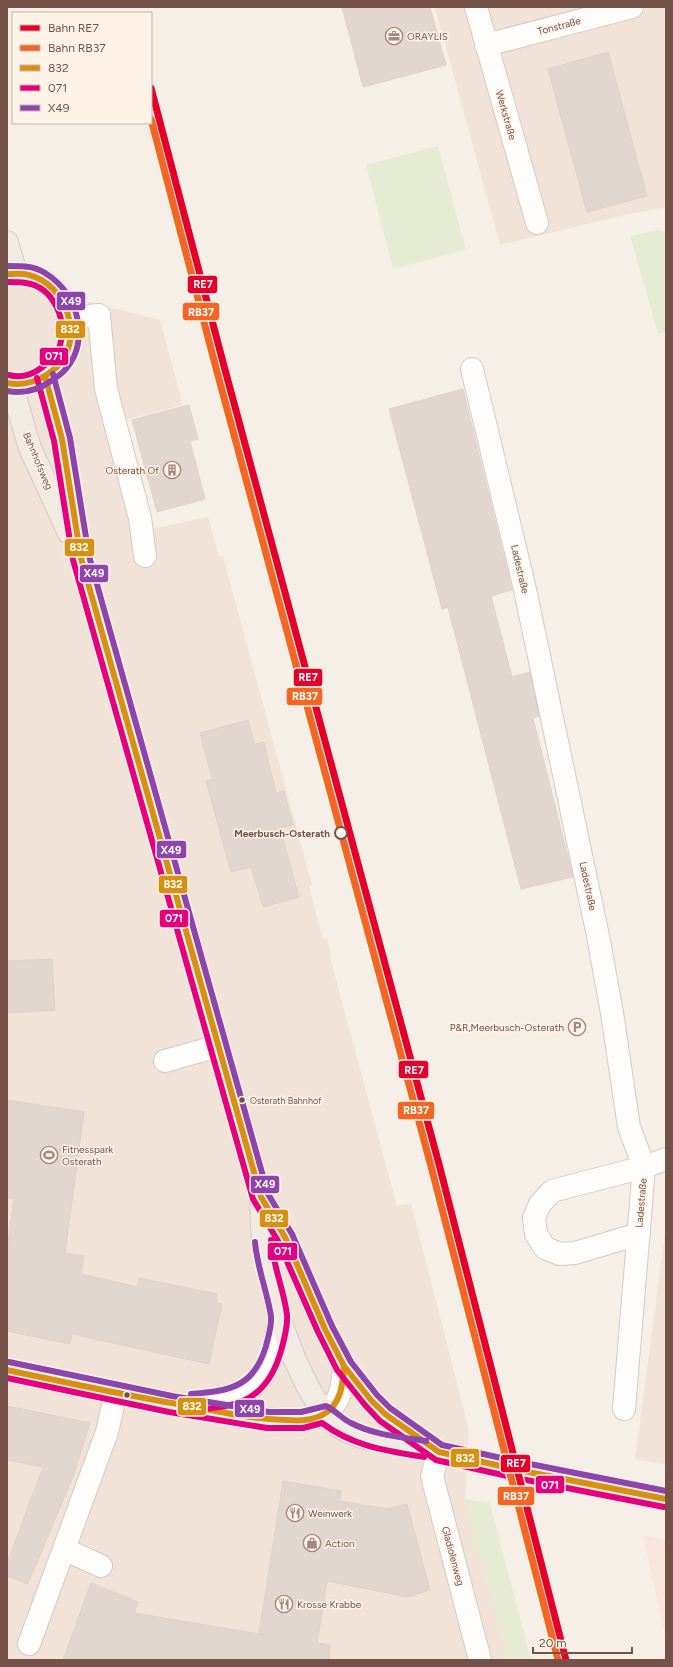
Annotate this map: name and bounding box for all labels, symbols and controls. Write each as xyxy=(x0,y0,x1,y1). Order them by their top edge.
legend xyxy=(12,12,152,124)
street label: Tonstraße xyxy=(536,14,583,38)
text: Bahn RE7 xyxy=(48,21,99,35)
office icon: ORAYLIS xyxy=(384,26,404,46)
place label: ORAYLIS xyxy=(407,30,448,43)
text: Bahn RB37 xyxy=(48,41,106,55)
text: 832 xyxy=(48,61,69,75)
text: 071 xyxy=(48,81,67,95)
street label: Werkstraße xyxy=(493,89,519,142)
text: X49 xyxy=(48,101,70,115)
line badge: RE7 xyxy=(187,275,218,294)
text: RE7 xyxy=(193,278,213,291)
line badge: X49 xyxy=(56,291,86,311)
text: X49 xyxy=(61,295,81,308)
line badge: RB37 xyxy=(182,302,220,321)
text: RB37 xyxy=(188,306,214,319)
line badge: 832 xyxy=(55,320,86,339)
text: 832 xyxy=(60,323,80,336)
line badge: 071 xyxy=(39,347,69,366)
text: 071 xyxy=(45,350,63,363)
street label: Bahnhofsweg xyxy=(20,430,56,492)
building icon: Osterath Of xyxy=(162,460,182,480)
place label: Osterath Of xyxy=(106,464,159,477)
line badge: 832 xyxy=(64,538,95,557)
text: 832 xyxy=(69,541,89,554)
street label: Ladestraße xyxy=(508,543,532,595)
line badge: X49 xyxy=(79,564,109,583)
text: X49 xyxy=(84,567,104,580)
line badge: RE7 xyxy=(293,668,323,687)
text: RE7 xyxy=(298,671,318,684)
line badge: RB37 xyxy=(286,687,323,706)
text: RB37 xyxy=(292,690,318,703)
marker: Meerbusch-Osterath xyxy=(334,826,348,840)
place label: Meerbusch-Osterath xyxy=(234,827,330,840)
line badge: X49 xyxy=(156,840,187,859)
text: X49 xyxy=(161,844,181,857)
street label: Ladestraße xyxy=(576,860,600,912)
line badge: 832 xyxy=(158,875,188,894)
text: 832 xyxy=(163,878,183,891)
line badge: 071 xyxy=(159,909,189,928)
text: 071 xyxy=(165,912,183,925)
parking icon: P&R,Meerbusch-Osterath xyxy=(567,1017,587,1037)
place label: P&R,Meerbusch-Osterath xyxy=(450,1021,564,1034)
line badge: RE7 xyxy=(398,1060,429,1079)
text: RE7 xyxy=(404,1064,424,1077)
marker: Osterath Bahnhof xyxy=(237,1095,247,1105)
place label: Osterath Bahnhof xyxy=(250,1095,322,1106)
line badge: RB37 xyxy=(397,1101,435,1120)
text: RB37 xyxy=(403,1104,429,1117)
place label: Fitnesspark Osterath xyxy=(62,1143,113,1168)
sports icon: Fitnesspark Osterath xyxy=(39,1145,59,1165)
line badge: X49 xyxy=(250,1175,280,1194)
street label: Ladestraße xyxy=(632,1177,650,1228)
text: X49 xyxy=(255,1178,275,1191)
line badge: 832 xyxy=(259,1209,289,1228)
text: 832 xyxy=(264,1212,284,1225)
line badge: 071 xyxy=(267,1242,298,1261)
text: 071 xyxy=(274,1245,292,1258)
unlabelled marker xyxy=(122,1390,132,1400)
line badge: 832 xyxy=(177,1397,207,1416)
line badge: X49 xyxy=(234,1399,265,1418)
text: 832 xyxy=(182,1400,202,1413)
text: X49 xyxy=(240,1403,260,1416)
line badge: 832 xyxy=(450,1448,480,1468)
text: 832 xyxy=(455,1452,475,1465)
line badge: RE7 xyxy=(500,1454,531,1473)
text: RE7 xyxy=(506,1457,526,1470)
line badge: 071 xyxy=(535,1475,565,1494)
text: 071 xyxy=(541,1479,559,1492)
line badge: RB37 xyxy=(497,1486,535,1506)
text: RB37 xyxy=(503,1490,529,1503)
restaurant icon: Weinwerk xyxy=(285,1503,305,1523)
place label: Weinwerk xyxy=(308,1507,352,1520)
street label: Gladiolenweg xyxy=(439,1525,467,1587)
shop icon: Action xyxy=(302,1533,322,1553)
place label: Action xyxy=(325,1537,355,1550)
restaurant icon: Krosse Krabbe xyxy=(274,1594,294,1614)
place label: Krosse Krabbe xyxy=(297,1598,362,1611)
scale bar xyxy=(533,1629,632,1655)
text: 20 m xyxy=(539,1636,567,1650)

